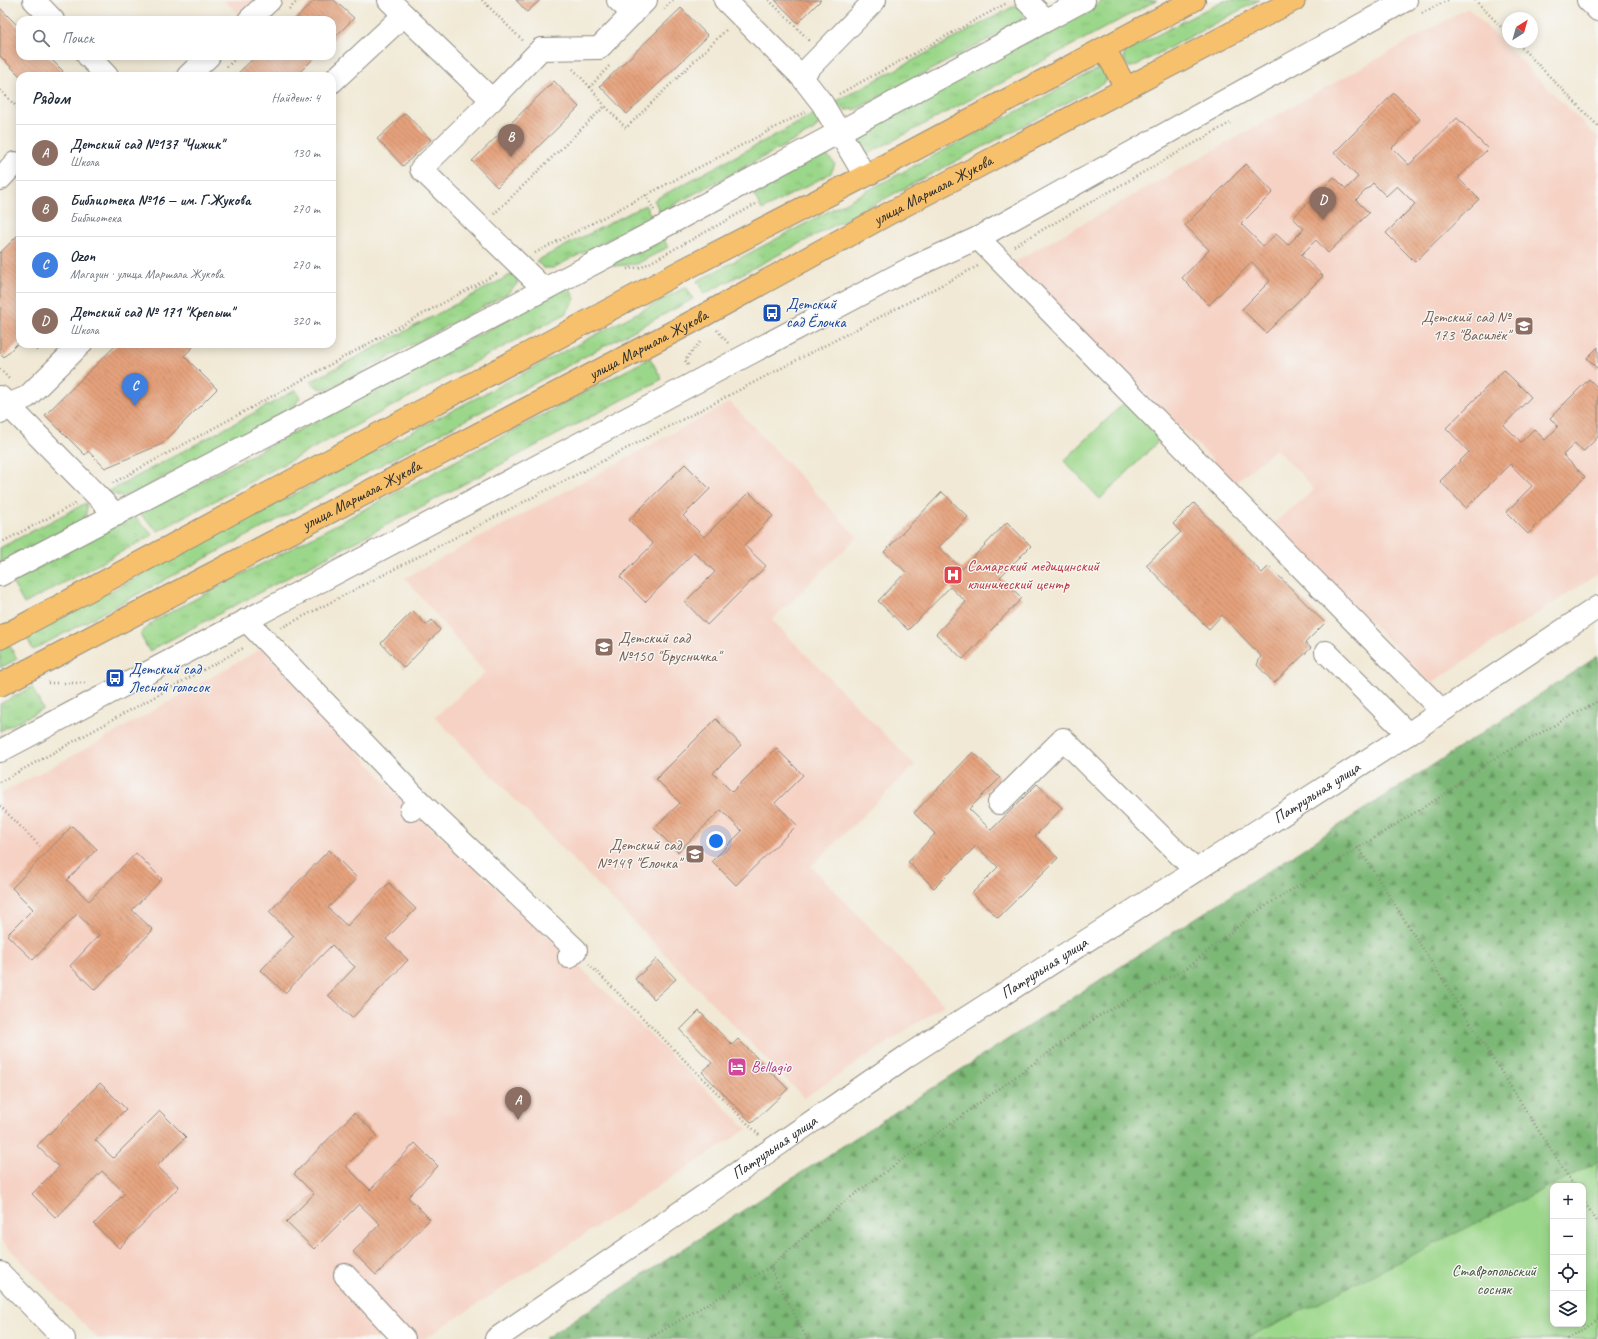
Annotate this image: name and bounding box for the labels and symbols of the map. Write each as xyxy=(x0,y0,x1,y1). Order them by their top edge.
north arrow xyxy=(1502,12,1538,48)
pin: B xyxy=(498,124,524,157)
street label: улица Маршала Жукова xyxy=(869,150,997,230)
pin: D xyxy=(1310,187,1336,220)
place label: Детский сад Ёлочка xyxy=(786,294,847,332)
bus stop icon: Детский сад Ёлочка xyxy=(761,302,783,324)
street label: улица Маршала Жукова xyxy=(584,304,713,385)
place label: Детский сад № 173 "Василёк" xyxy=(1421,307,1513,345)
school or university icon: Детский сад № 173 "Василёк" xyxy=(1513,315,1535,337)
pin: C xyxy=(122,373,148,406)
street label: улица Маршала Жукова xyxy=(297,455,426,535)
place label: Самарский медицинский клинический центр xyxy=(967,556,1100,594)
hospital icon: Самарский медицинский клинический центр xyxy=(942,564,964,586)
place label: Детский сад №150 "Брусничка" xyxy=(618,628,724,666)
school or university icon: Детский сад №150 "Брусничка" xyxy=(593,636,615,658)
place label: Детский сад Лесной голосок xyxy=(129,659,211,697)
bus stop icon: Детский сад Лесной голосок xyxy=(104,667,126,689)
street label: Патрульная улица xyxy=(1269,757,1365,828)
your location xyxy=(706,831,726,851)
place label: Детский сад №149 "Елочка" xyxy=(597,835,684,873)
school or university icon: Детский сад №149 "Елочка" xyxy=(684,843,706,865)
street label: Патрульная улица xyxy=(997,932,1092,1003)
hotel icon: Bellagio xyxy=(726,1056,748,1078)
place label: Bellagio xyxy=(751,1057,792,1077)
pin: A xyxy=(505,1087,531,1120)
street label: Патрульная улица xyxy=(728,1110,822,1184)
park label: Ставропольский сосняк xyxy=(1452,1261,1538,1299)

